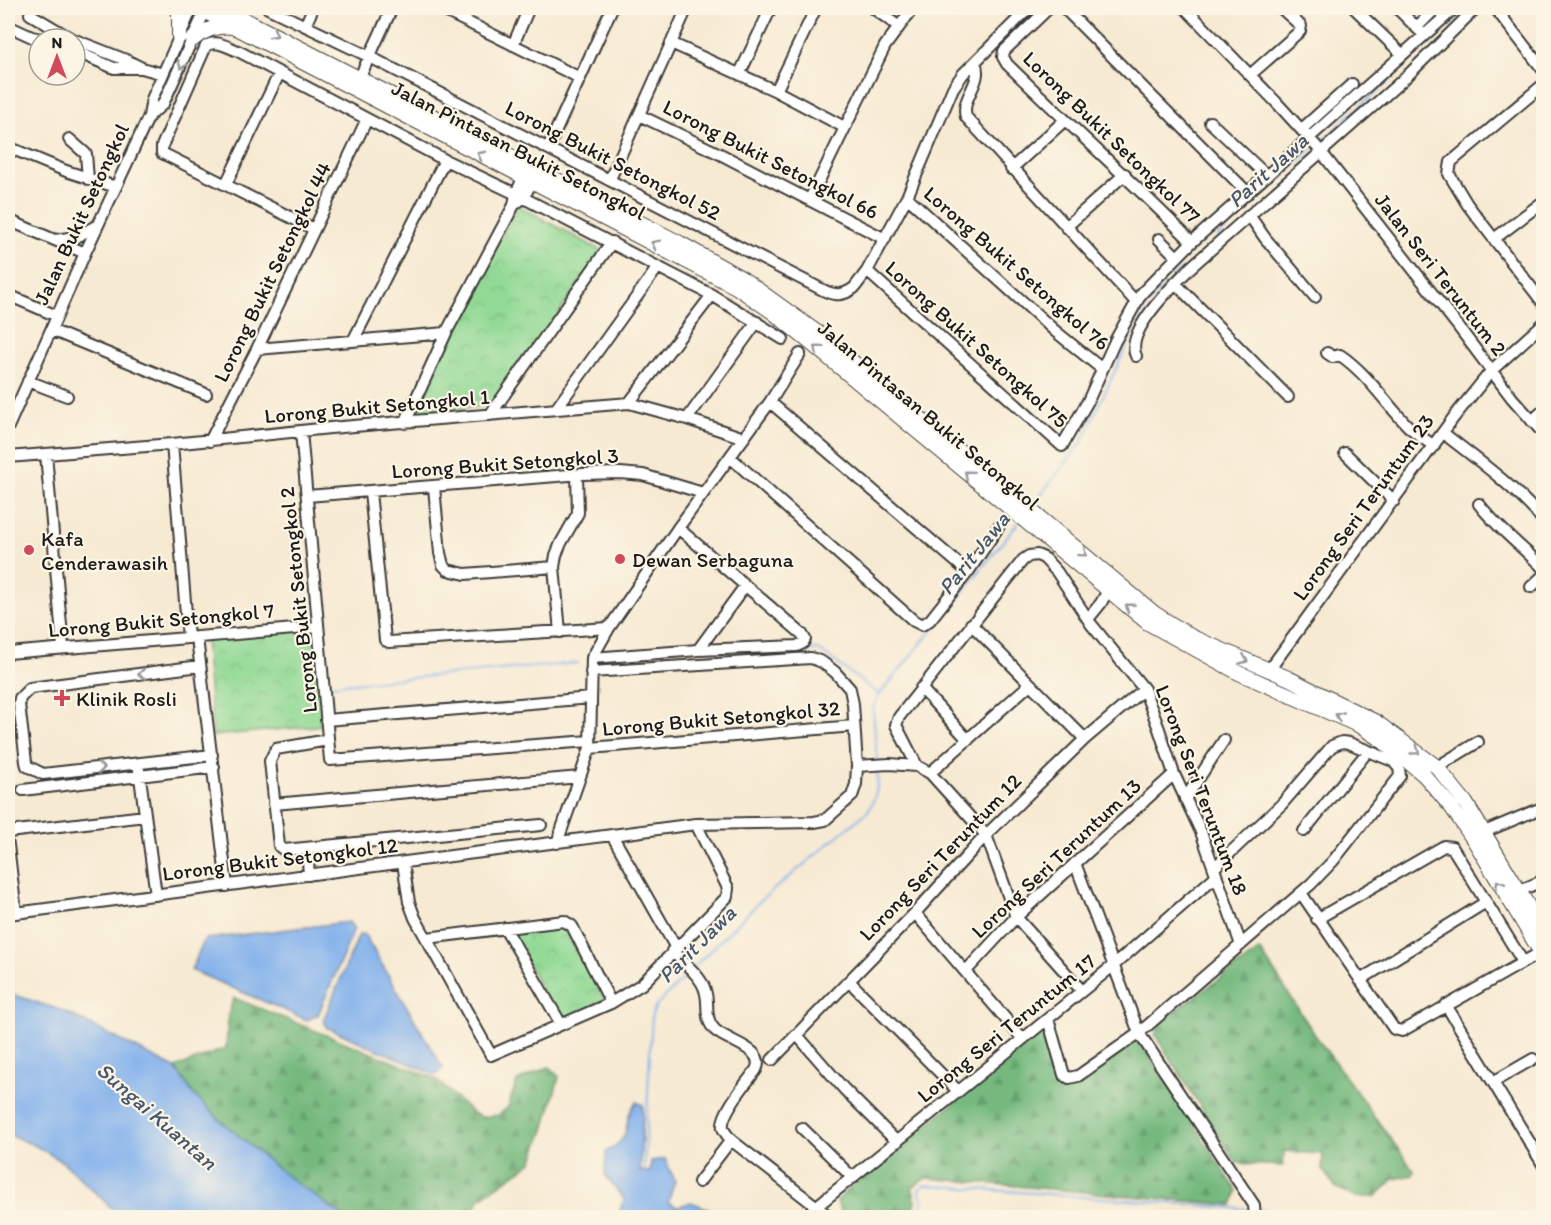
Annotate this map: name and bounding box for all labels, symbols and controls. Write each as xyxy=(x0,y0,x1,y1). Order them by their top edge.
north arrow xyxy=(27,27,87,87)
one-way arrow xyxy=(268,27,278,38)
text: N xyxy=(52,33,62,52)
street label: Lorong Bukit Setongkol 77 xyxy=(1018,46,1206,228)
one-way arrow xyxy=(177,59,189,70)
street label: Jalan Pintasan Bukit Setongkol xyxy=(388,75,650,225)
street label: Lorong Bukit Setongkol 66 xyxy=(659,94,883,224)
street label: Lorong Bukit Setongkol 52 xyxy=(501,95,725,225)
street label: Jalan Bukit Setongkol xyxy=(28,119,134,309)
water label: Parit Jawa xyxy=(1222,127,1314,213)
one-way arrow xyxy=(477,151,487,162)
street label: Lorong Bukit Setongkol 44 xyxy=(208,158,336,386)
street label: Lorong Bukit Setongkol 76 xyxy=(919,181,1115,355)
street label: Jalan Seri Teruntum 2 xyxy=(1370,188,1512,360)
one-way arrow xyxy=(650,240,661,251)
street label: Lorong Bukit Setongkol 75 xyxy=(880,255,1074,433)
street label: Jalan Pintasan Bukit Setongkol xyxy=(813,315,1045,515)
one-way arrow xyxy=(814,345,825,356)
street label: Lorong Bukit Setongkol 1 xyxy=(263,384,491,428)
street label: Lorong Seri Teruntum 23 xyxy=(1287,409,1439,605)
street label: Lorong Bukit Setongkol 3 xyxy=(391,443,619,483)
one-way arrow xyxy=(964,471,975,482)
street label: Lorong Bukit Setongkol 2 xyxy=(274,486,322,714)
water label: Parit Jawa xyxy=(932,506,1016,600)
place label: Kafa Cenderawasih xyxy=(41,526,168,575)
marker: Kafa Cenderawasih xyxy=(22,543,36,557)
one-way arrow xyxy=(1076,546,1087,557)
place label: Dewan Serbaguna xyxy=(632,547,794,572)
marker: Dewan Serbaguna xyxy=(613,552,627,566)
street label: Lorong Bukit Setongkol 7 xyxy=(47,598,275,642)
one-way arrow xyxy=(1125,604,1136,615)
one-way arrow xyxy=(1238,653,1249,665)
one-way arrow xyxy=(138,667,147,679)
street label: Lorong Seri Teruntum 18 xyxy=(1150,681,1254,899)
place label: Klinik Rosli xyxy=(76,686,177,711)
marker: Klinik Rosli xyxy=(53,689,71,707)
street label: Lorong Bukit Setongkol 32 xyxy=(601,695,841,741)
one-way arrow xyxy=(1334,711,1345,723)
one-way arrow xyxy=(1409,744,1420,755)
one-way arrow xyxy=(97,762,106,775)
street label: Lorong Seri Teruntum 12 xyxy=(854,768,1026,946)
street label: Lorong Seri Teruntum 13 xyxy=(966,773,1146,943)
street label: Lorong Bukit Setongkol 12 xyxy=(161,832,399,886)
one-way arrow xyxy=(1495,880,1507,890)
water label: Parit Jawa xyxy=(652,899,742,989)
street label: Lorong Seri Teruntum 17 xyxy=(912,948,1100,1108)
water label: Sungai Kuantan xyxy=(91,1056,223,1176)

